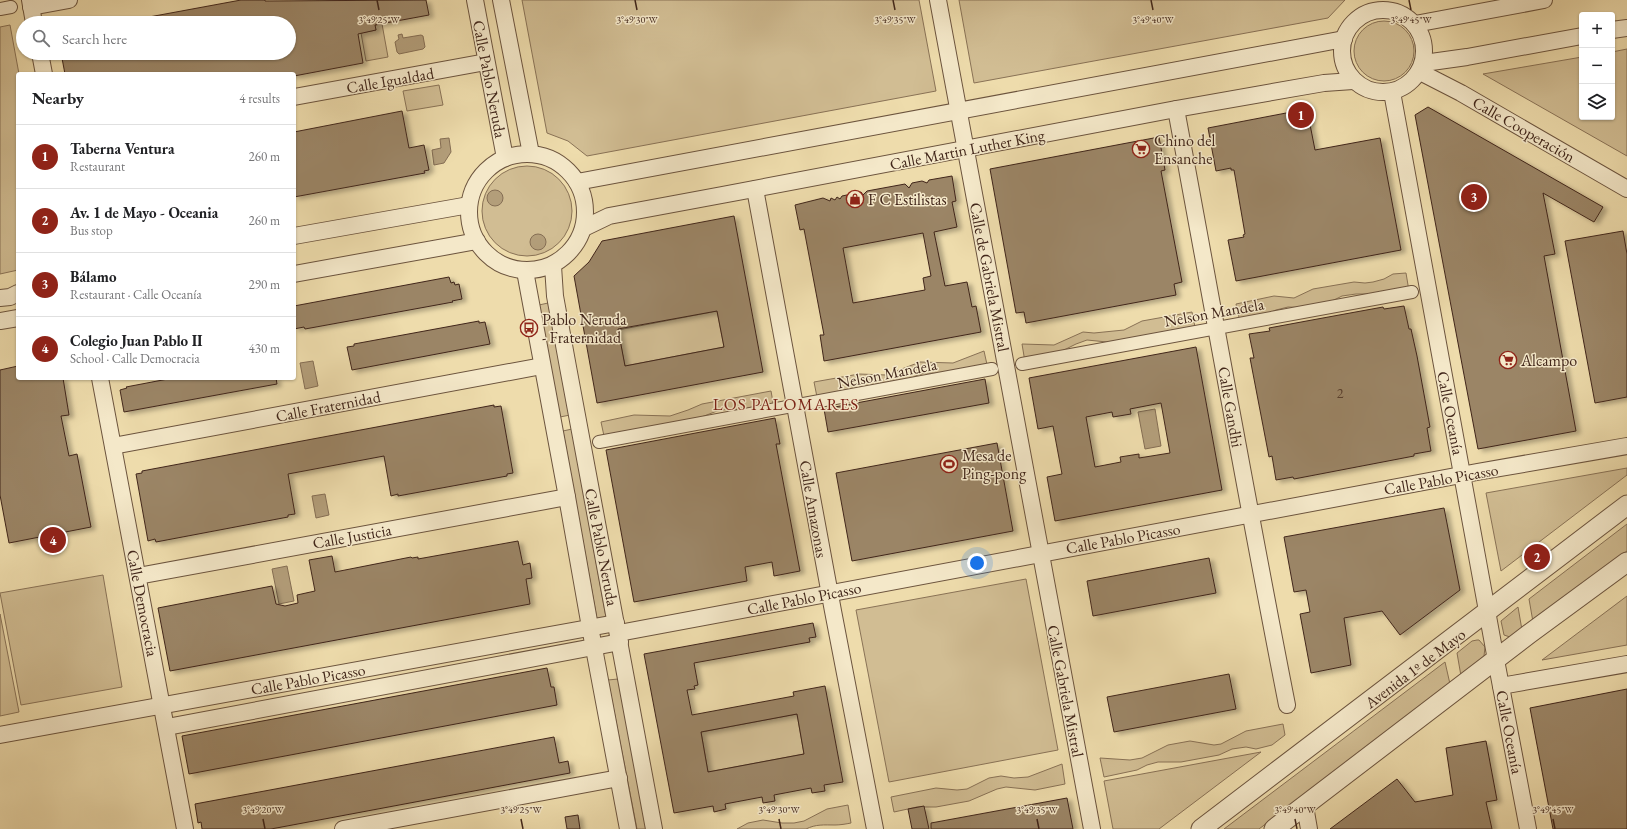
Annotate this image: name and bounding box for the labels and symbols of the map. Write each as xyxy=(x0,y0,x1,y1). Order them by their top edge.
text: 3°49'25"W xyxy=(358,13,401,26)
text: 3°49'30"W xyxy=(616,13,659,26)
text: 3°49'35"W xyxy=(874,13,917,26)
text: 3°49'40"W xyxy=(1132,13,1175,26)
text: 3°49'45"W xyxy=(1390,13,1433,26)
street label: Calle Pablo Neruda xyxy=(468,18,511,140)
street label: Calle Igualdad xyxy=(345,62,436,99)
street label: Calle Cooperación xyxy=(1469,92,1579,168)
pin: 1 xyxy=(1288,100,1314,130)
street label: Calle Martin Luther King xyxy=(888,124,1047,175)
place label: Chino del Ensanche xyxy=(1154,130,1215,169)
supermarket icon: Chino del Ensanche xyxy=(1131,139,1151,159)
pin: 3 xyxy=(1461,182,1487,212)
shop icon: F C Estilistas xyxy=(845,189,865,209)
place label: F C Estilistas xyxy=(868,189,947,210)
street label: Calle de Gabriela Mistral xyxy=(965,201,1014,354)
street label: Nelson Mandela xyxy=(1163,293,1266,332)
place label: Pablo Neruda - Fraternidad xyxy=(542,309,627,348)
bus stop icon: Pablo Neruda - Fraternidad xyxy=(519,318,539,338)
supermarket icon: Alcampo xyxy=(1498,350,1518,370)
place label: Alcampo xyxy=(1520,350,1577,371)
street label: Nelson Mandela xyxy=(836,353,939,393)
street label: Calle Gandhi xyxy=(1213,365,1248,449)
street label: Calle Oceanía xyxy=(1432,370,1469,457)
house number: 2 xyxy=(1337,384,1344,402)
street label: Calle Fraternidad xyxy=(274,386,383,427)
district label: LOS PALOMARES xyxy=(713,393,859,415)
place label: Mesa de Ping-pong xyxy=(962,445,1027,484)
sports icon: Mesa de Ping-pong xyxy=(939,454,959,474)
street label: Calle Amazonas xyxy=(795,459,832,559)
street label: Calle Pablo Picasso xyxy=(1382,459,1500,500)
street label: Calle Pablo Neruda xyxy=(580,486,623,608)
street label: Calle Pablo Picasso xyxy=(1064,518,1182,559)
street label: Calle Justicia xyxy=(311,519,394,554)
pin: 4 xyxy=(40,525,66,555)
pin: 2 xyxy=(1524,542,1550,572)
street label: Calle Democracia xyxy=(122,548,163,659)
your location xyxy=(967,553,987,573)
street label: Calle Pablo Picasso xyxy=(745,577,863,620)
street label: Calle Gabriela Mistral xyxy=(1042,623,1089,759)
street label: Avenida 1º de Mayo xyxy=(1360,624,1470,714)
street label: Calle Pablo Picasso xyxy=(249,659,367,700)
street label: Calle Oceanía xyxy=(1491,689,1528,776)
text: 3°49'20"W xyxy=(242,803,285,816)
text: 3°49'25"W xyxy=(500,803,543,816)
text: 3°49'30"W xyxy=(758,803,801,816)
text: 3°49'35"W xyxy=(1016,803,1059,816)
text: 3°49'40"W xyxy=(1274,803,1317,816)
text: 3°49'45"W xyxy=(1532,803,1575,816)

